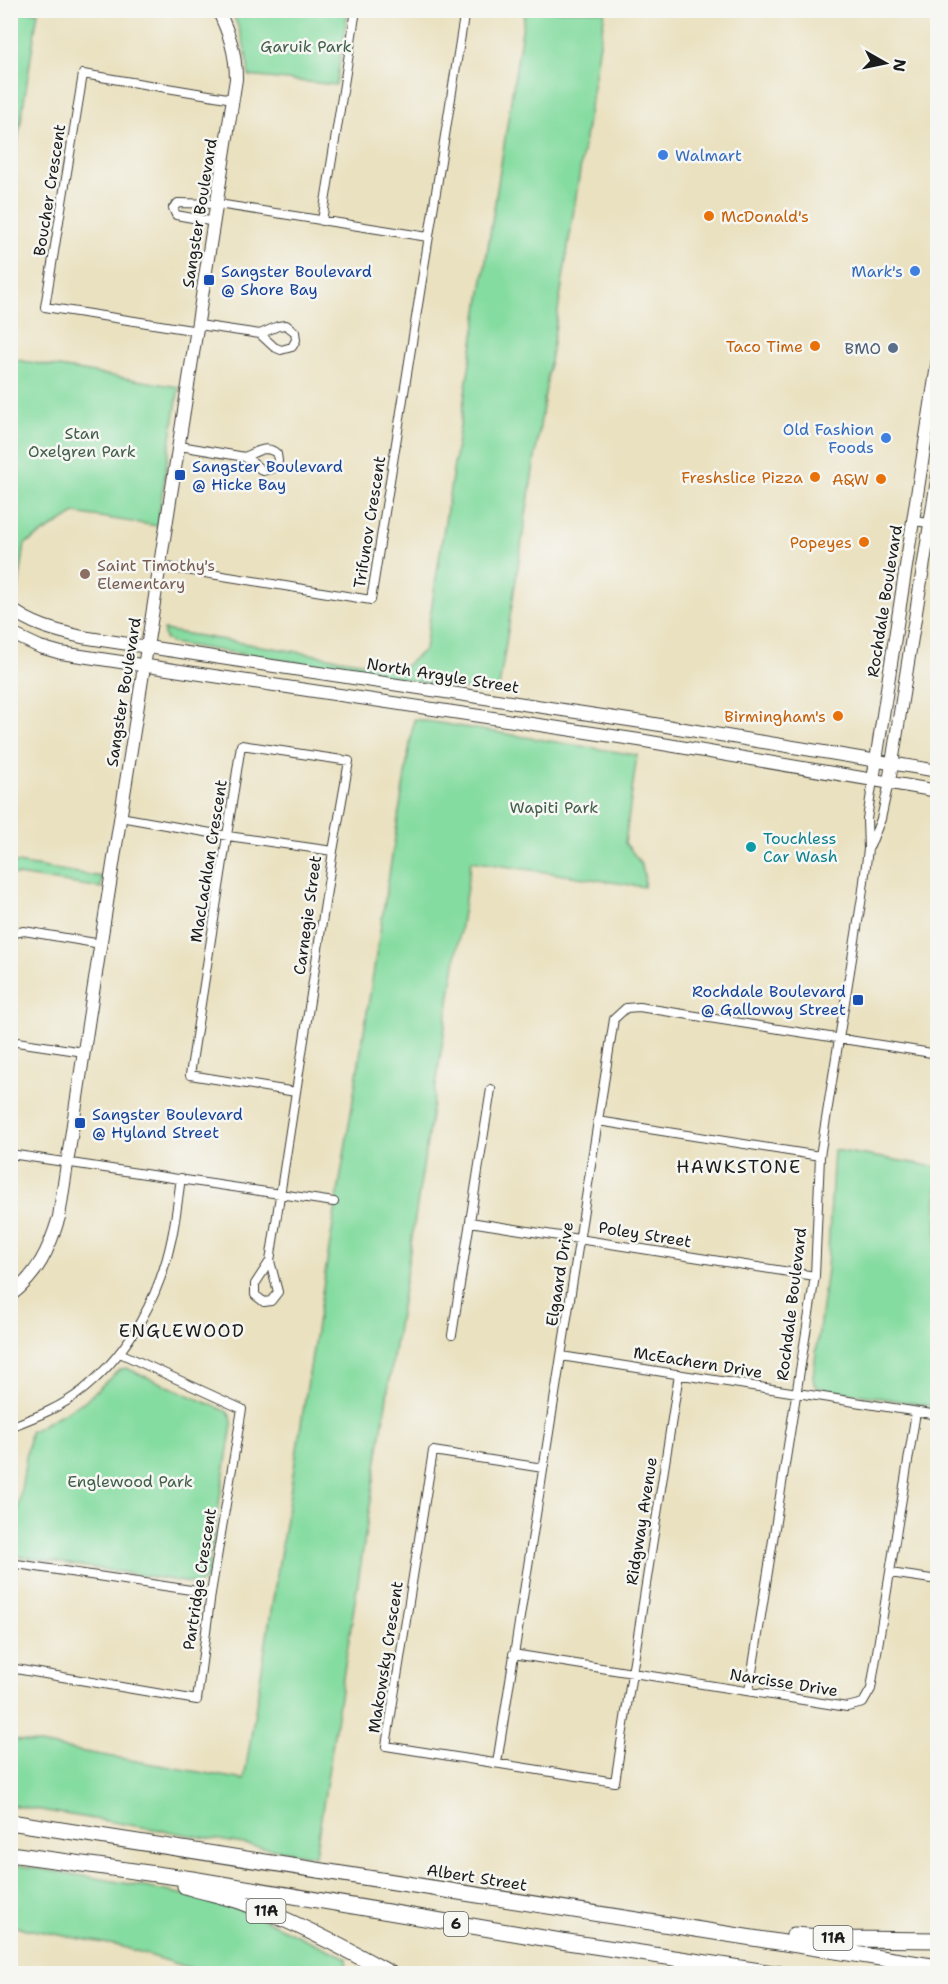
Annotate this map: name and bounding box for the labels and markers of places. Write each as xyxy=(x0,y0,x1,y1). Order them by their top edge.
place label: Walmart xyxy=(675,145,742,166)
marker: Walmart xyxy=(656,148,670,162)
place label: McDonald's xyxy=(721,206,809,227)
marker: McDonald's xyxy=(702,209,716,223)
place label: Sangster Boulevard @ Shore Bay xyxy=(221,261,372,300)
place label: Mark's xyxy=(851,261,903,282)
marker: Mark's xyxy=(908,264,922,278)
marker: Sangster Boulevard @ Shore Bay xyxy=(202,273,216,287)
place label: Taco Time xyxy=(726,336,803,357)
place label: BMO xyxy=(844,338,881,359)
marker: Taco Time xyxy=(808,339,822,353)
marker: BMO xyxy=(886,341,900,355)
place label: Old Fashion Foods xyxy=(783,419,874,458)
marker: Old Fashion Foods xyxy=(879,431,893,445)
place label: Sangster Boulevard @ Hicke Bay xyxy=(192,456,343,495)
place label: Freshslice Pizza xyxy=(681,467,803,488)
marker: Sangster Boulevard @ Hicke Bay xyxy=(173,468,187,482)
place label: A&W xyxy=(832,469,869,490)
marker: Freshslice Pizza xyxy=(808,470,822,484)
marker: A&W xyxy=(874,472,888,486)
place label: Popeyes xyxy=(790,532,852,553)
marker: Popeyes xyxy=(857,535,871,549)
place label: Saint Timothy's Elementary xyxy=(97,555,215,594)
marker: Saint Timothy's Elementary xyxy=(78,567,92,581)
place label: Birmingham's xyxy=(724,706,826,727)
marker: Birmingham's xyxy=(831,709,845,723)
place label: Touchless Car Wash xyxy=(763,828,838,867)
marker: Touchless Car Wash xyxy=(744,840,758,854)
place label: Rochdale Boulevard @ Galloway Street xyxy=(692,981,846,1020)
marker: Rochdale Boulevard @ Galloway Street xyxy=(851,993,865,1007)
place label: Sangster Boulevard @ Hyland Street xyxy=(92,1104,243,1143)
marker: Sangster Boulevard @ Hyland Street xyxy=(73,1116,87,1130)

